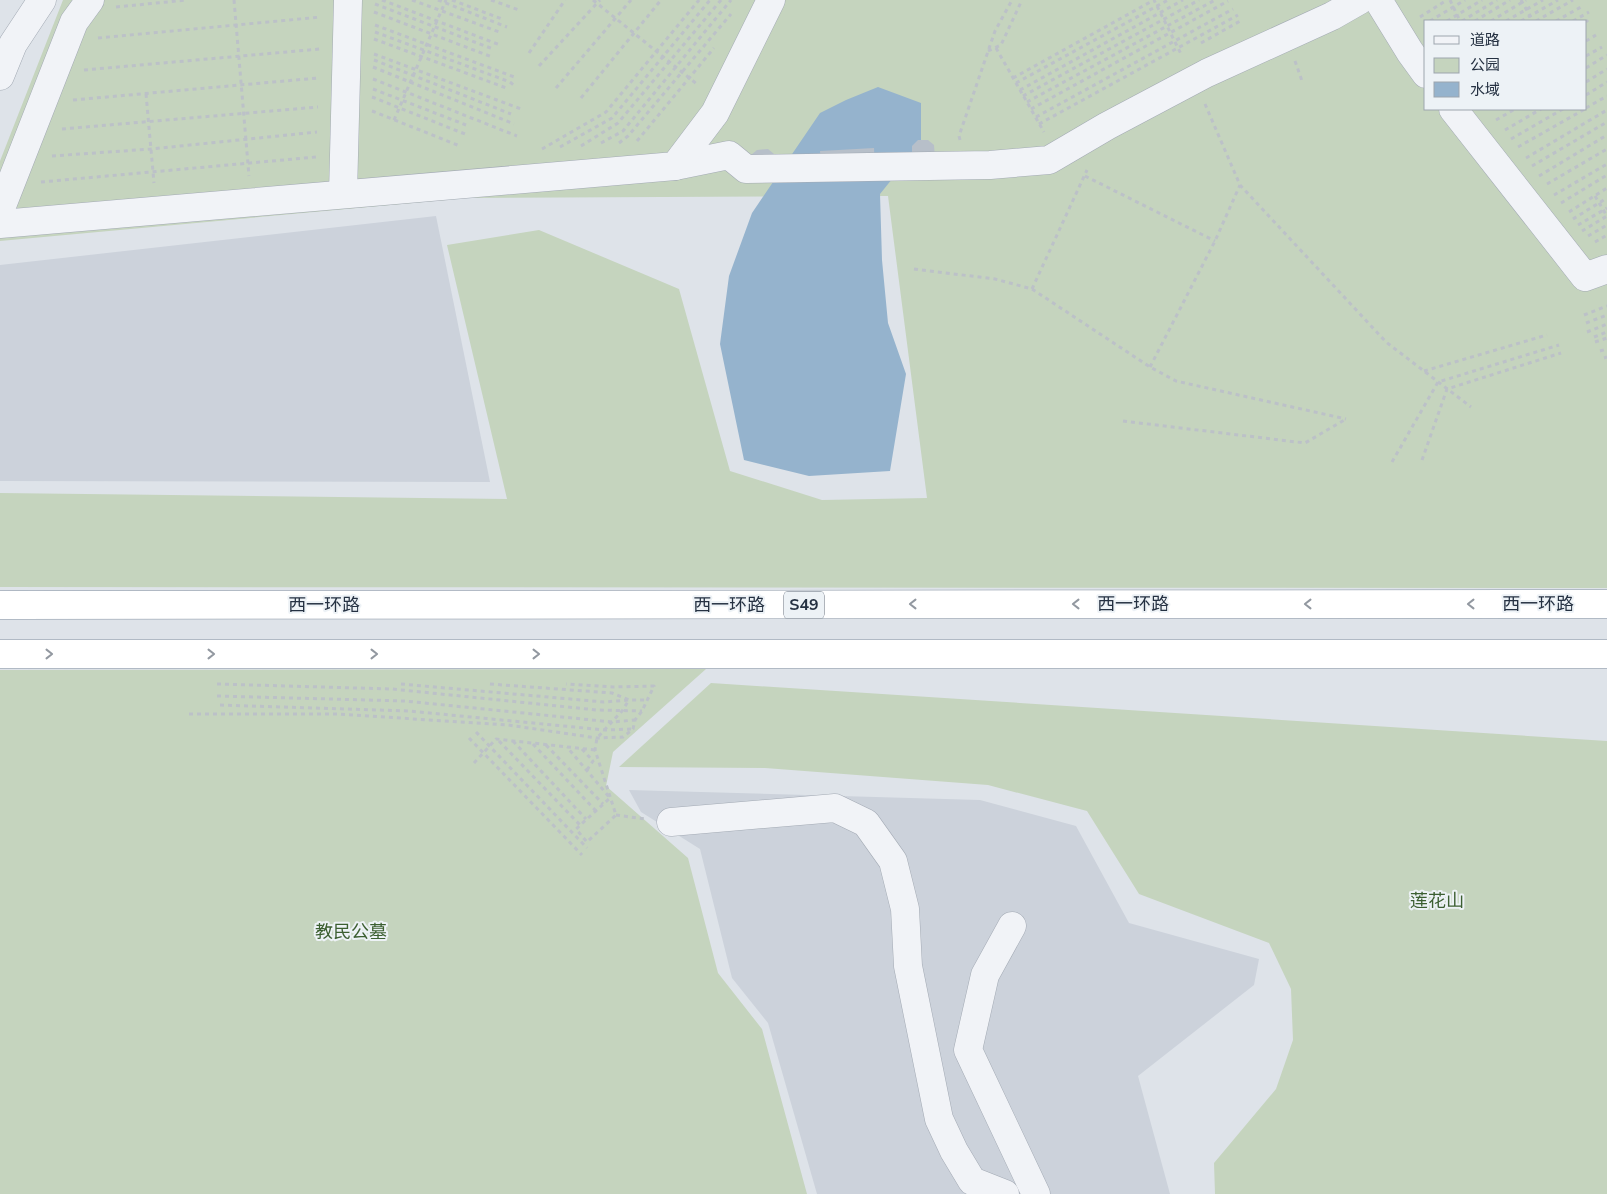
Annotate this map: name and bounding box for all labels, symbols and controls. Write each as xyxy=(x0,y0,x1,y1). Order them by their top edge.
legend xyxy=(1424,20,1587,110)
text: 道路 xyxy=(1470,30,1500,50)
text: 公园 xyxy=(1470,55,1500,75)
text: 水域 xyxy=(1470,80,1500,100)
road number: S49 xyxy=(784,592,824,618)
street label: 西一环路 xyxy=(1097,592,1169,616)
street label: 西一环路 xyxy=(1502,592,1574,616)
street label: 西一环路 xyxy=(288,593,360,617)
street label: 西一环路 xyxy=(693,593,765,617)
one-way arrow xyxy=(909,599,917,609)
one-way arrow xyxy=(1072,599,1080,609)
one-way arrow xyxy=(1304,599,1312,609)
one-way arrow xyxy=(1467,599,1474,609)
one-way arrow xyxy=(45,649,53,659)
one-way arrow xyxy=(208,649,215,659)
one-way arrow xyxy=(370,649,378,659)
one-way arrow xyxy=(532,649,540,659)
park label: 莲花山 xyxy=(1410,889,1464,913)
park label: 教民公墓 xyxy=(315,920,387,944)

